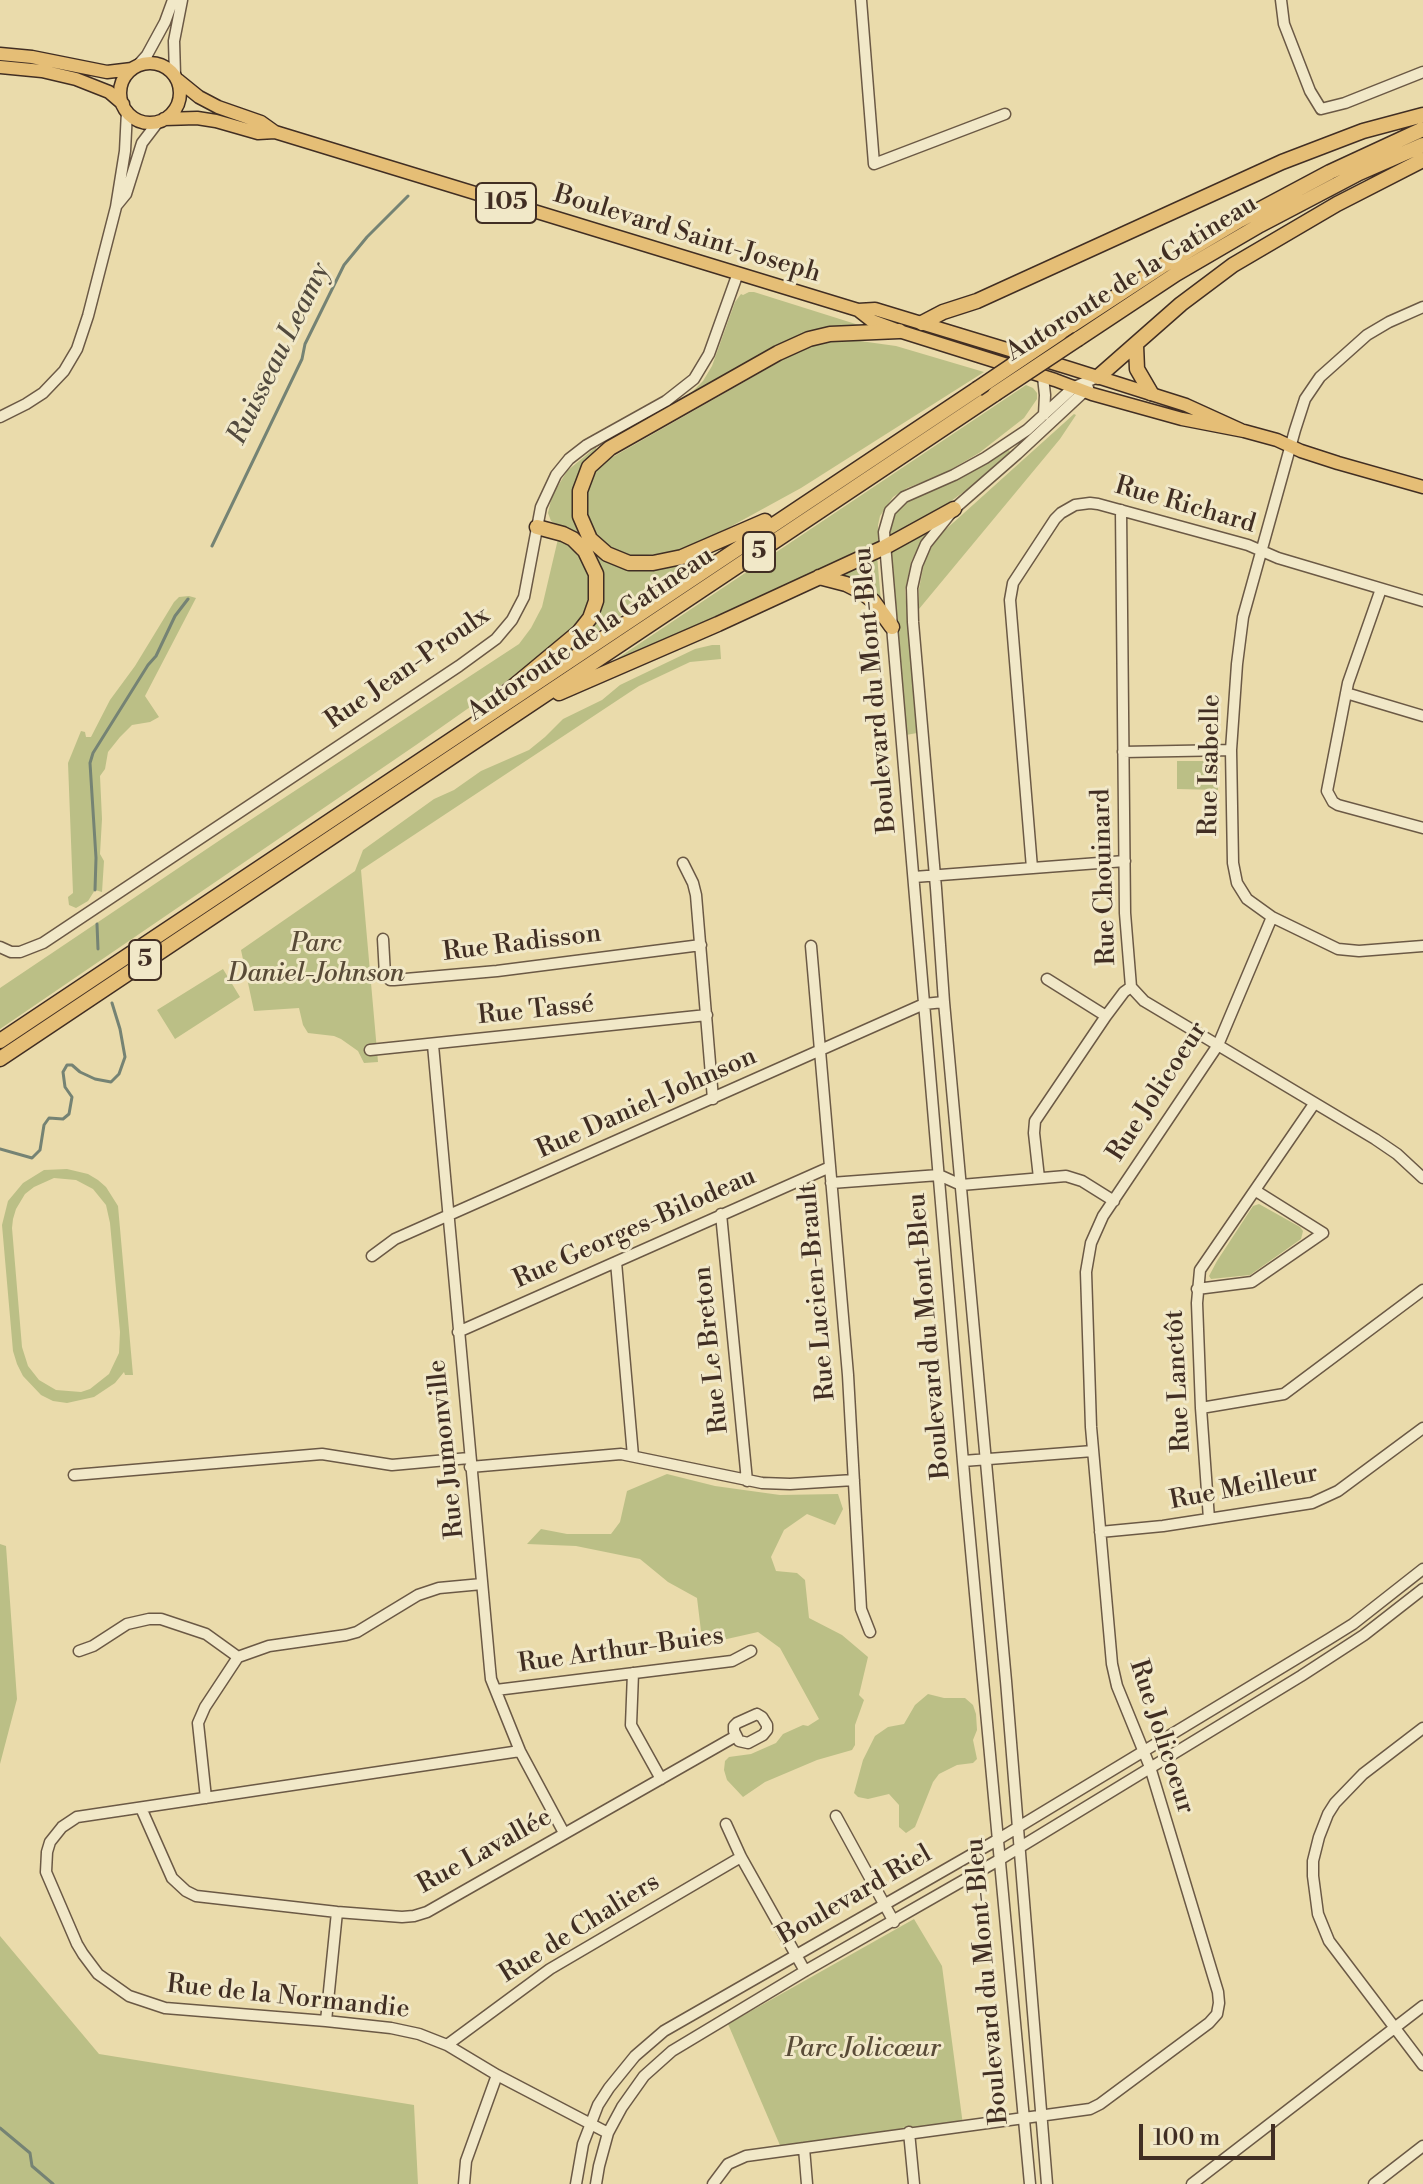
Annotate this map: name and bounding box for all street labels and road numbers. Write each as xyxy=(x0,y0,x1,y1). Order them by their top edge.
street label: Boulevard Saint-Joseph xyxy=(550,180,824,290)
road number: 105 xyxy=(476,183,536,223)
street label: Autoroute de la Gatineau xyxy=(1001,189,1263,369)
street label: Rue Richard xyxy=(1111,471,1259,541)
road number: 5 xyxy=(743,532,775,572)
street label: Autoroute de la Gatineau xyxy=(462,541,720,729)
street label: Boulevard du Mont-Bleu xyxy=(848,546,904,834)
street label: Rue Jean-Proulx xyxy=(320,601,496,737)
street label: Rue Isabelle xyxy=(1194,694,1228,836)
street label: Rue Chouinard xyxy=(1086,788,1124,966)
street label: Rue Radisson xyxy=(441,919,603,969)
road number: 5 xyxy=(129,940,161,980)
street label: Rue Tassé xyxy=(476,989,596,1033)
street label: Rue Jolicoeur xyxy=(1101,1016,1215,1168)
street label: Rue Daniel-Johnson xyxy=(532,1041,762,1167)
street label: Rue Georges-Bilodeau xyxy=(509,1161,761,1297)
street label: Rue Lucien-Brault xyxy=(793,1182,843,1402)
street label: Boulevard du Mont-Bleu xyxy=(902,1192,958,1480)
street label: Rue Le Breton xyxy=(688,1265,736,1435)
street label: Rue Lanctôt xyxy=(1160,1309,1198,1453)
street label: Rue Jumonville xyxy=(422,1358,472,1540)
street label: Rue Meilleur xyxy=(1167,1458,1321,1518)
street label: Rue Arthur-Buies xyxy=(516,1621,726,1681)
street label: Rue Jolicoeur xyxy=(1121,1656,1201,1818)
street label: Rue Lavallée xyxy=(412,1802,558,1902)
street label: Boulevard du Mont-Bleu xyxy=(960,1837,1016,2125)
street label: Boulevard Riel xyxy=(772,1839,938,1953)
street label: Rue de Chaliers xyxy=(494,1867,666,1991)
street label: Rue de la Normandie xyxy=(165,1970,411,2026)

